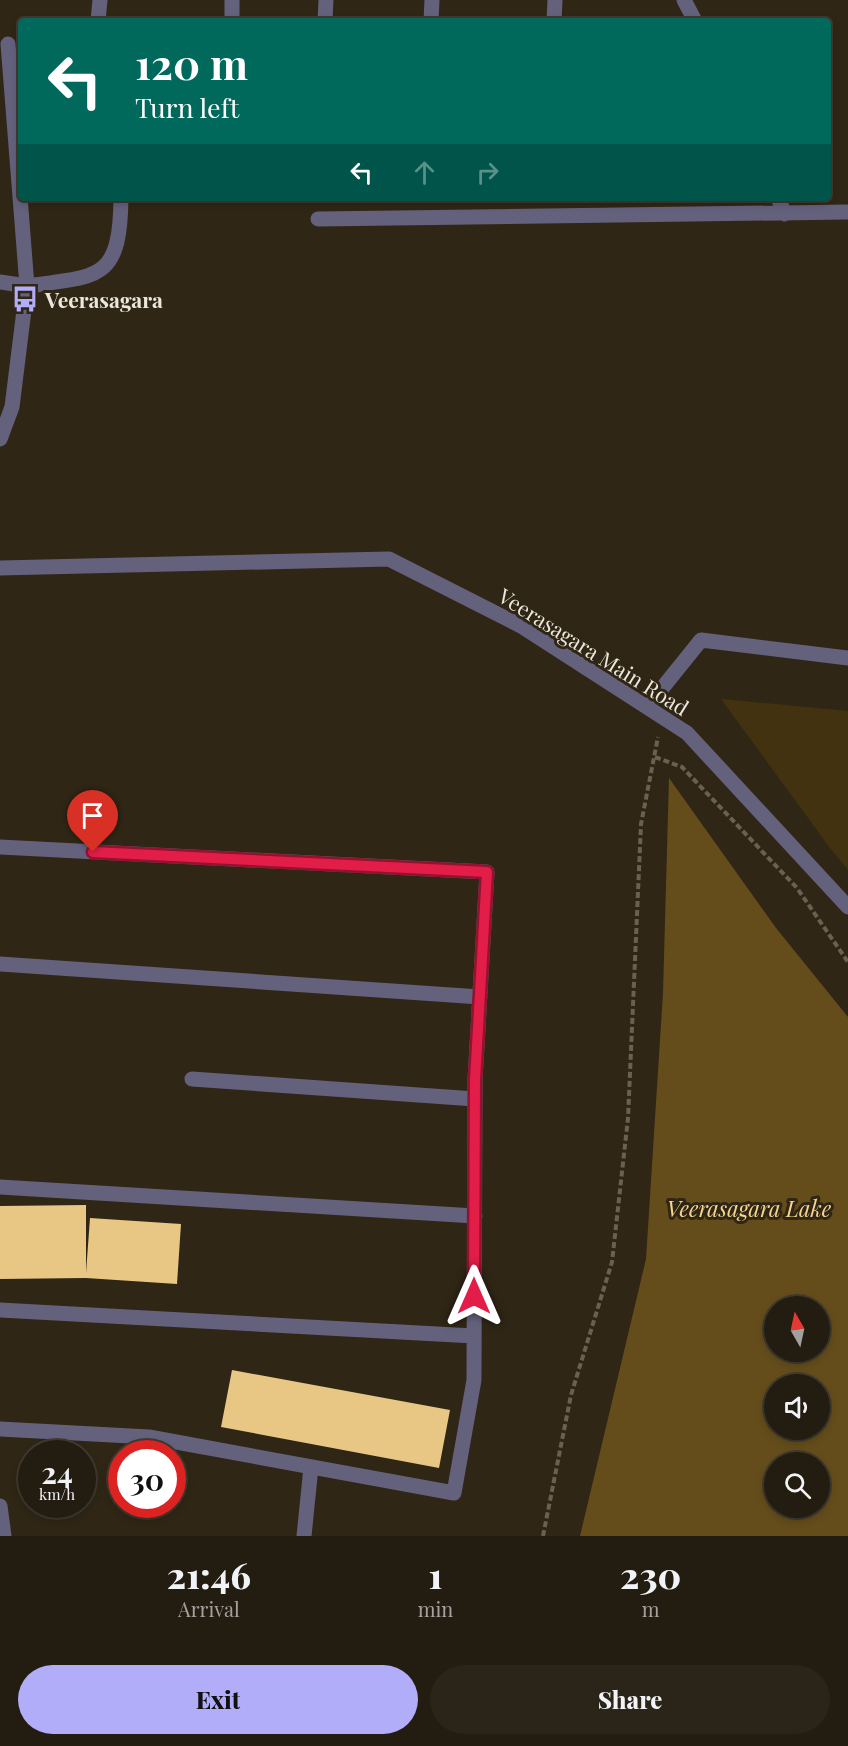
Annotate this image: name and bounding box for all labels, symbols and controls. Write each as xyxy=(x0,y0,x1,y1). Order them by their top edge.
text: 120 m xyxy=(135,35,248,91)
icon: left xyxy=(36,42,114,120)
text: Turn left xyxy=(135,89,239,125)
icon: left xyxy=(345,156,378,189)
icon: ahead xyxy=(408,156,441,189)
icon: right xyxy=(471,156,504,189)
bus stop icon: Veerasagara xyxy=(10,284,40,314)
place label: Veerasagara xyxy=(44,285,163,313)
street label: Veerasagara Main Road xyxy=(493,580,694,721)
pin xyxy=(67,790,118,852)
icon: arrive xyxy=(76,799,109,832)
water label: Veerasagara Lake xyxy=(667,1193,832,1223)
position arrow xyxy=(442,1264,506,1328)
north arrow xyxy=(764,1296,830,1362)
map controls xyxy=(764,1296,830,1518)
button: sound xyxy=(764,1374,830,1440)
speed limit sign: 30 xyxy=(108,1440,186,1518)
text: 24 xyxy=(41,1452,73,1492)
button: search xyxy=(764,1452,830,1518)
text: km/h xyxy=(39,1484,75,1504)
text: 21:46 xyxy=(167,1550,251,1598)
text: 1 xyxy=(429,1550,443,1598)
text: 230 xyxy=(620,1550,681,1598)
text: Arrival xyxy=(178,1595,240,1622)
text: min xyxy=(418,1595,453,1622)
text: m xyxy=(642,1595,660,1622)
button: Exit xyxy=(18,1665,418,1734)
button: Share xyxy=(430,1665,830,1734)

